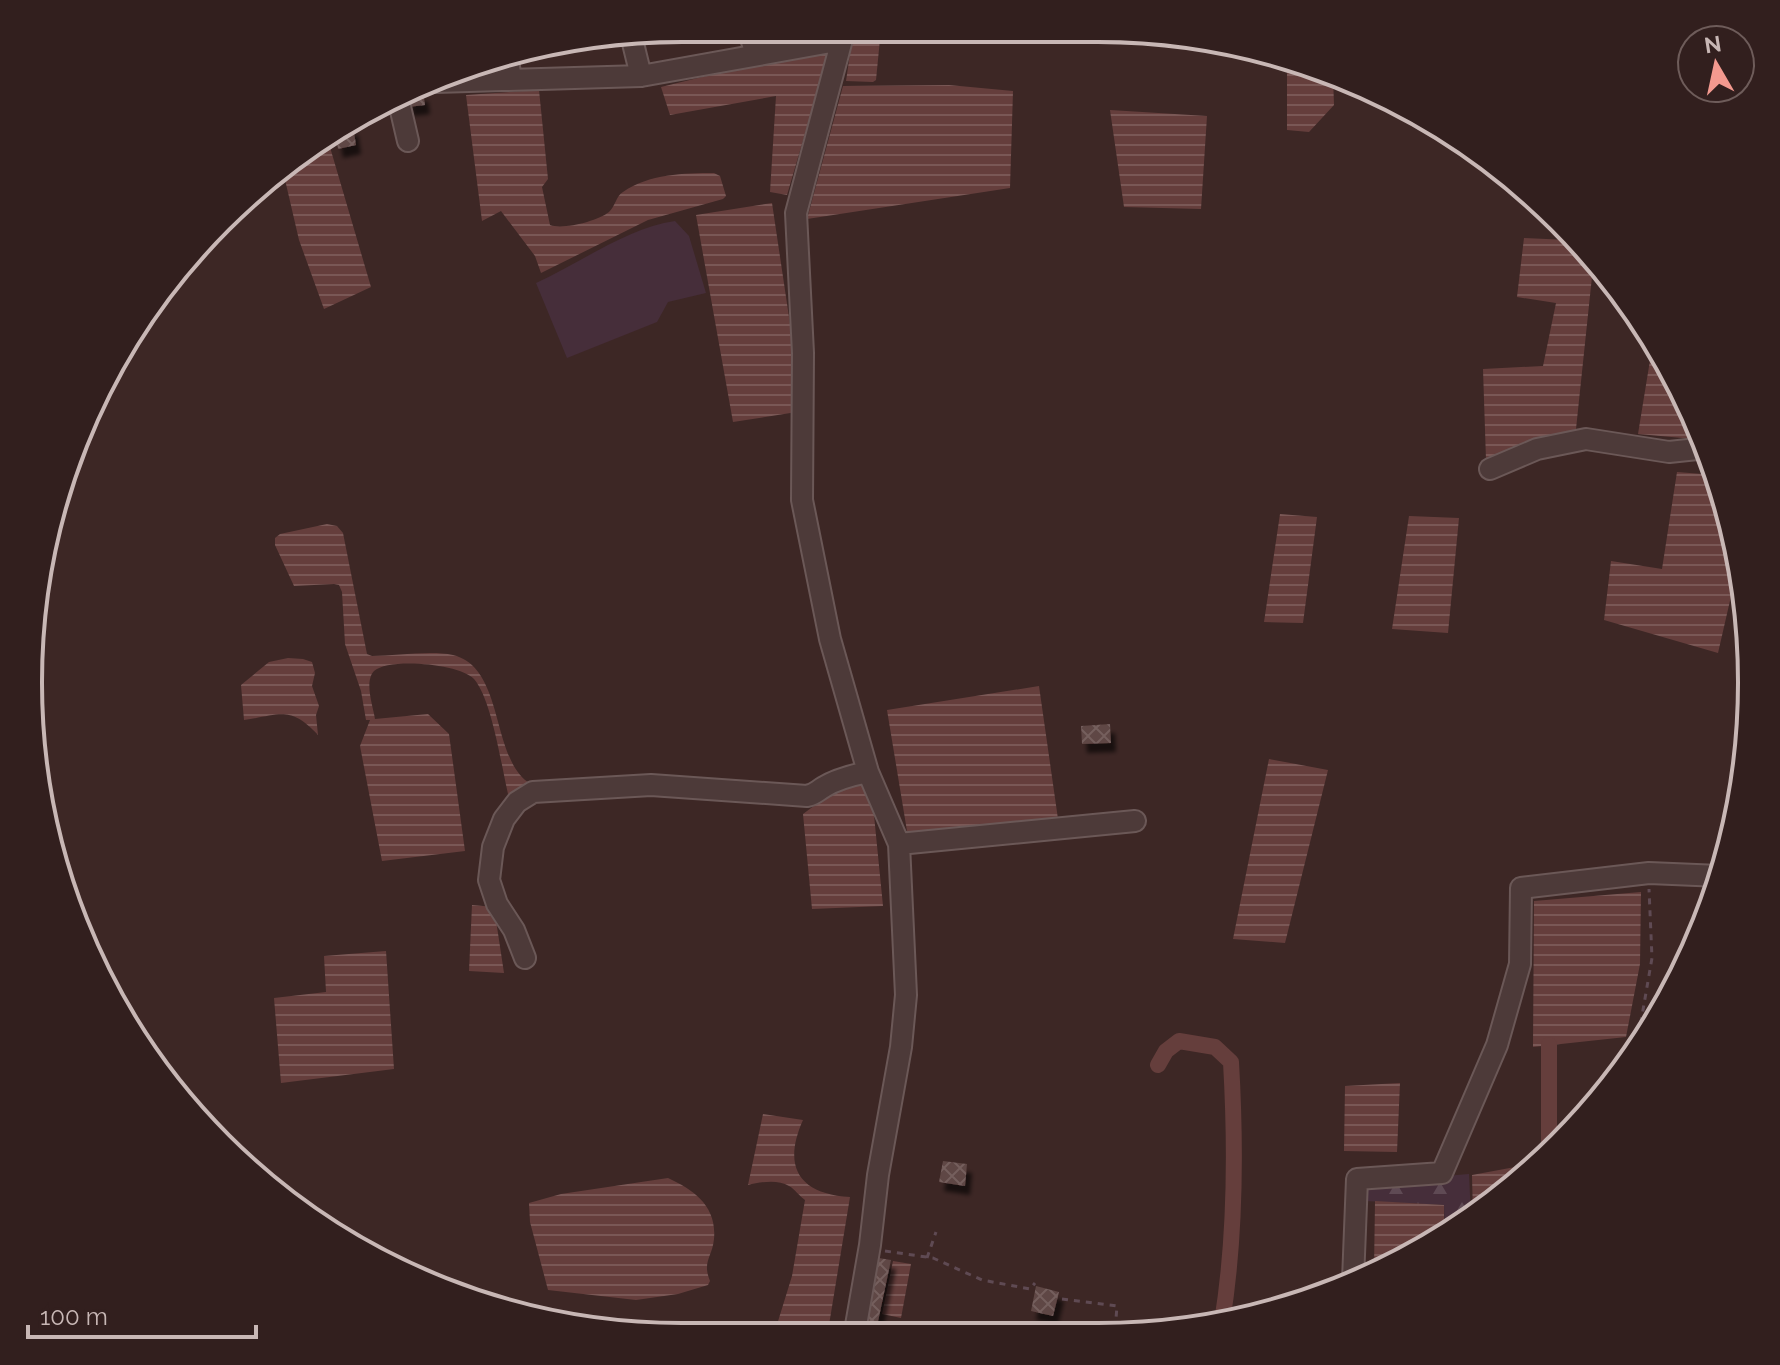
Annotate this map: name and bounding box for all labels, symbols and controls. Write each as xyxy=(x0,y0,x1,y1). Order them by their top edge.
north arrow xyxy=(1676,24,1756,104)
text: N xyxy=(1703,30,1723,58)
scale bar xyxy=(28,1289,256,1339)
text: 100 m xyxy=(40,1302,108,1331)

